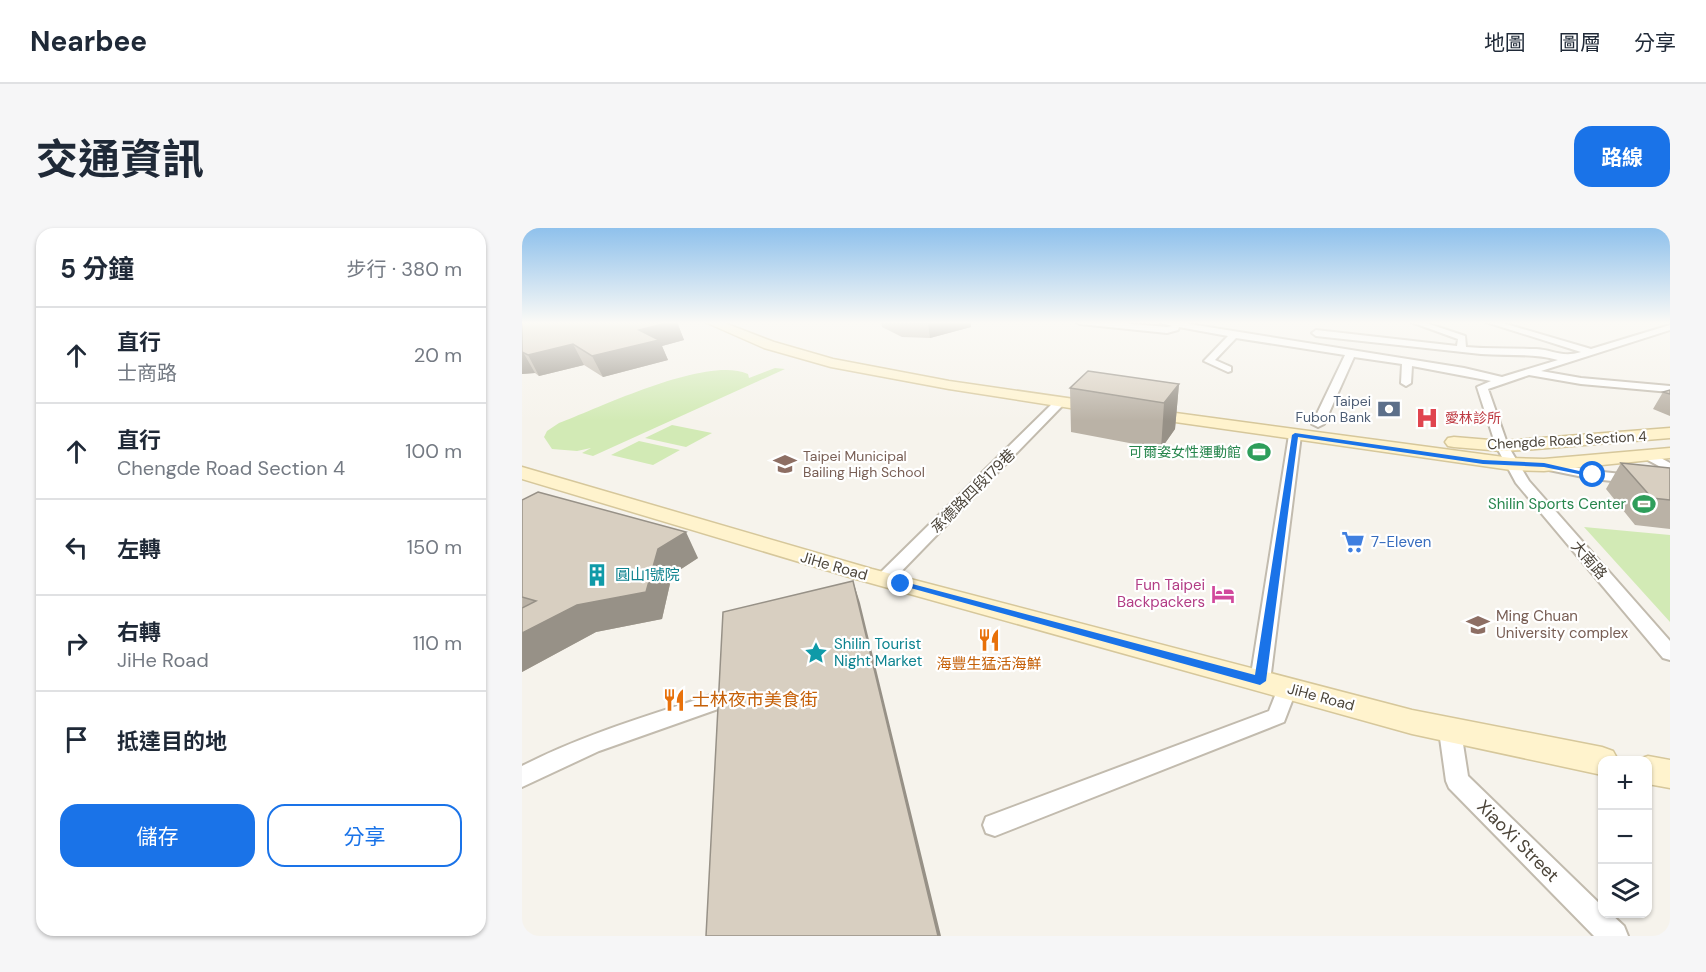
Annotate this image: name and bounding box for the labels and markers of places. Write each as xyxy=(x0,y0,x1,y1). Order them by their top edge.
place label: Taipei Fubon Bank xyxy=(1296,392,1371,426)
bank icon: Taipei Fubon Bank xyxy=(1376,396,1402,422)
hospital icon: 愛林診所 xyxy=(1414,405,1440,431)
place label: 愛林診所 xyxy=(1445,409,1501,427)
sports icon: 可爾姿女性運動館 xyxy=(1246,439,1272,465)
place label: 可爾姿女性運動館 xyxy=(1129,443,1241,461)
place label: Taipei Municipal Bailing High School xyxy=(803,447,925,481)
school or university icon: Taipei Municipal Bailing High School xyxy=(772,451,798,477)
sports icon: Shilin Sports Center xyxy=(1631,491,1657,517)
place label: Shilin Sports Center xyxy=(1488,494,1626,514)
supermarket icon: 7-Eleven xyxy=(1340,529,1366,555)
place label: 7-Eleven xyxy=(1371,532,1431,552)
building icon: 圓山1號院 xyxy=(584,562,610,588)
place label: 圓山1號院 xyxy=(615,565,680,585)
place label: Fun Taipei Backpackers xyxy=(1117,575,1205,612)
hotel icon: Fun Taipei Backpackers xyxy=(1210,581,1236,607)
place label: Ming Chuan University complex xyxy=(1496,606,1629,643)
school or university icon: Ming Chuan University complex xyxy=(1465,612,1491,638)
restaurant icon: 海豐生猛活海鮮 xyxy=(976,627,1002,653)
place label: Shilin Tourist Night Market xyxy=(834,634,922,671)
place icon: Shilin Tourist Night Market xyxy=(803,640,829,666)
place label: 海豐生猛活海鮮 xyxy=(936,654,1042,674)
restaurant icon: 士林夜市美食街 xyxy=(661,687,687,713)
place label: 士林夜市美食街 xyxy=(692,688,818,712)

